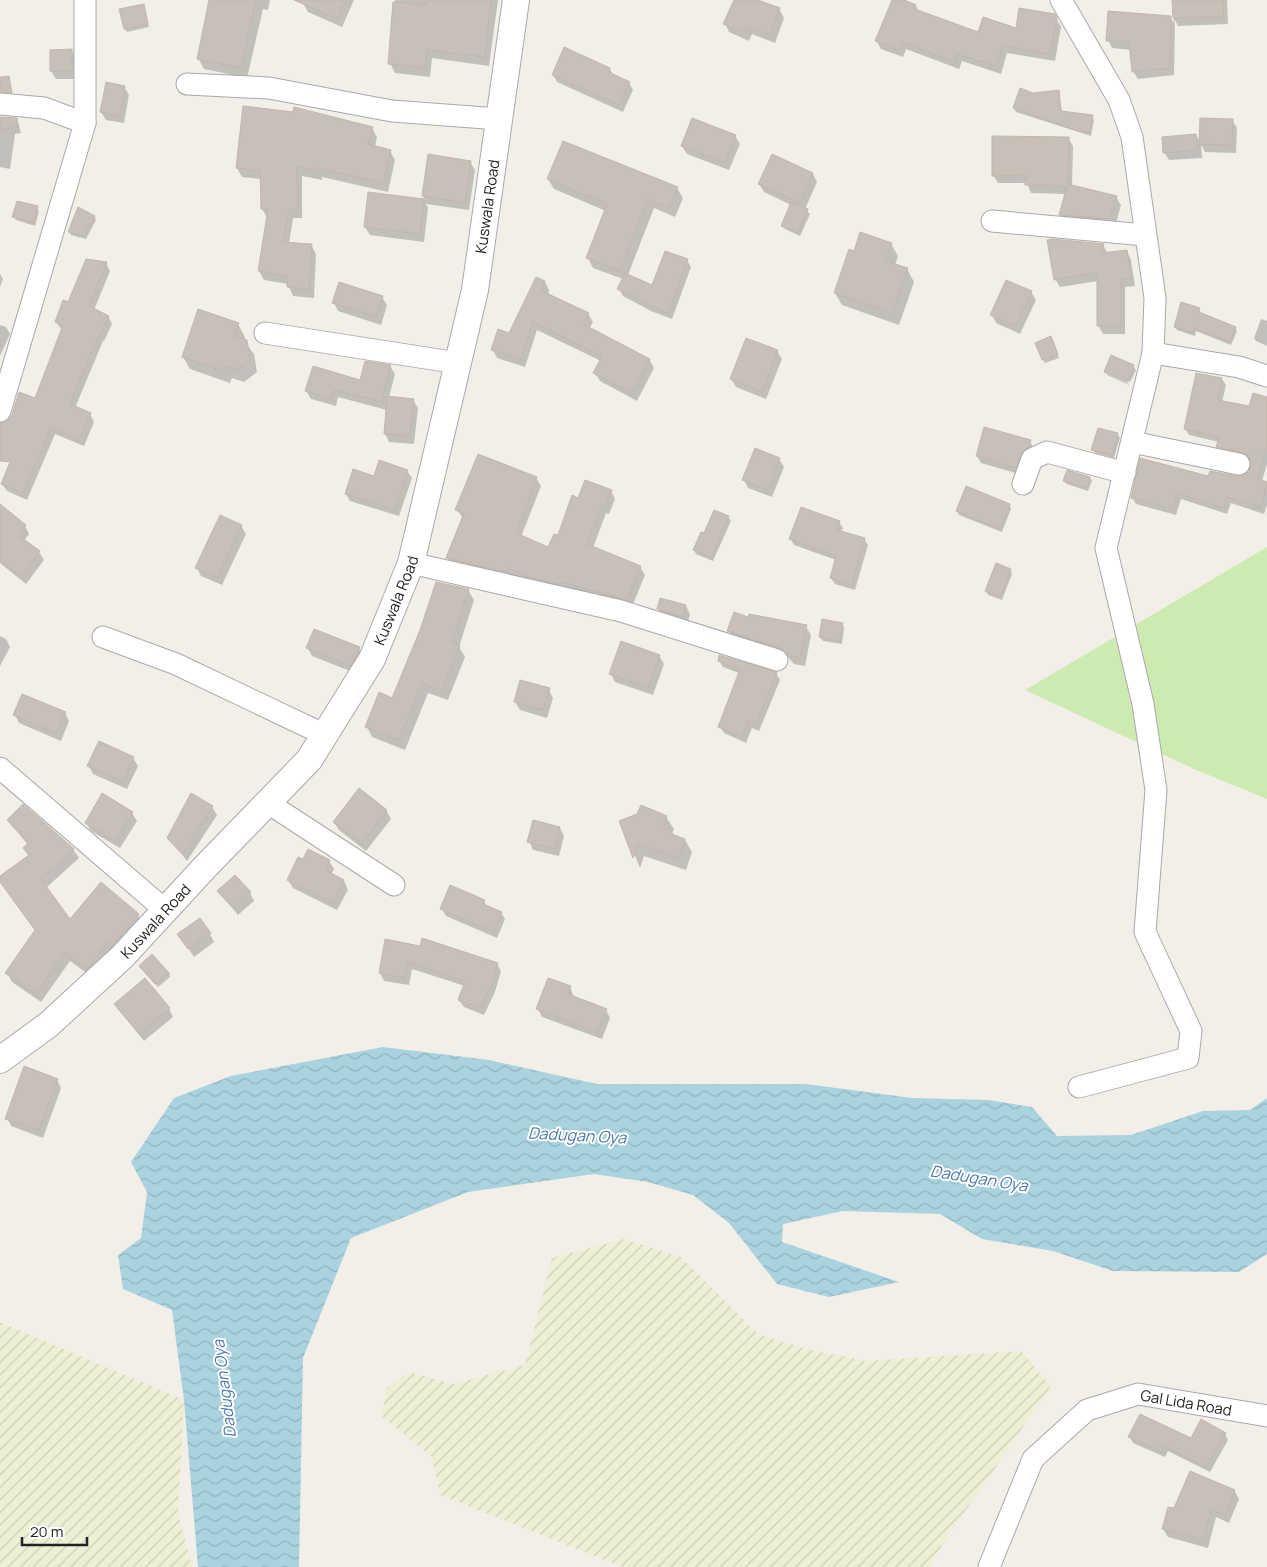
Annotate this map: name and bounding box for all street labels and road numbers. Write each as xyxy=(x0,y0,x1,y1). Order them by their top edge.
street label: Kuswala Road xyxy=(470,158,504,255)
street label: Kuswala Road xyxy=(368,554,423,648)
street label: Kuswala Road xyxy=(115,879,195,963)
street label: Gal Lida Road xyxy=(1139,1384,1234,1420)

